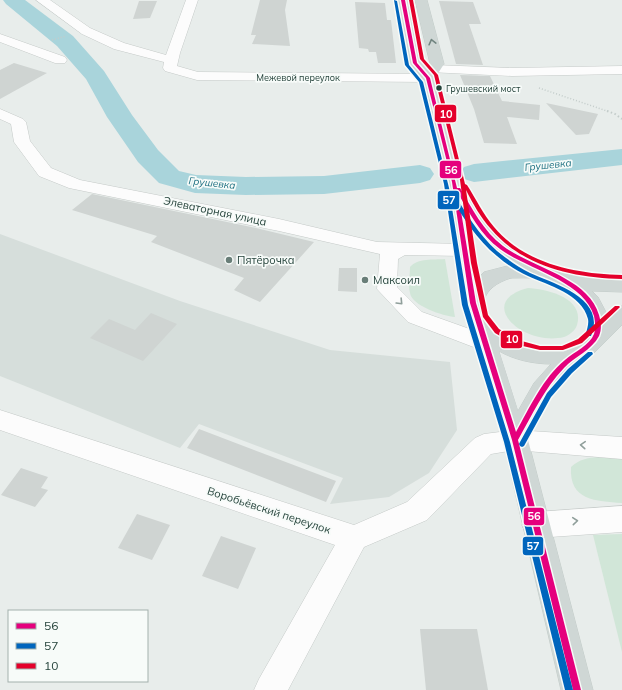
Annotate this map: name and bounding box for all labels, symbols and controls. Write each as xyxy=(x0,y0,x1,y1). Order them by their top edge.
one-way arrow xyxy=(428,39,437,46)
street label: Межевой переулок xyxy=(256,72,340,84)
marker: Грушевский мост xyxy=(434,83,444,93)
place label: Грушевский мост xyxy=(446,83,521,95)
line badge: 10 xyxy=(434,104,457,123)
text: 10 xyxy=(439,107,453,121)
water label: Грушевка xyxy=(524,156,572,174)
line badge: 56 xyxy=(439,160,462,179)
text: 56 xyxy=(444,163,458,177)
water label: Грушевка xyxy=(188,174,236,192)
line badge: 57 xyxy=(437,190,460,210)
street label: Элеваторная улица xyxy=(162,193,268,229)
text: 57 xyxy=(442,193,456,207)
place label: Пятёрочка xyxy=(237,253,294,267)
marker: Пятёрочка xyxy=(224,255,234,265)
place label: Максоил xyxy=(373,273,420,287)
marker: Максоил xyxy=(360,275,370,285)
one-way arrow xyxy=(395,297,403,305)
line badge: 10 xyxy=(500,330,523,349)
text: 10 xyxy=(505,332,519,346)
one-way arrow xyxy=(580,440,586,449)
street label: Воробьёвский переулок xyxy=(206,483,333,537)
line badge: 56 xyxy=(523,507,545,526)
text: 56 xyxy=(527,509,541,523)
one-way arrow xyxy=(572,517,578,526)
line badge: 57 xyxy=(522,536,544,556)
text: 57 xyxy=(526,539,540,553)
legend xyxy=(8,610,148,682)
text: 56 xyxy=(44,618,58,633)
text: 57 xyxy=(44,638,58,653)
text: 10 xyxy=(44,658,58,673)

